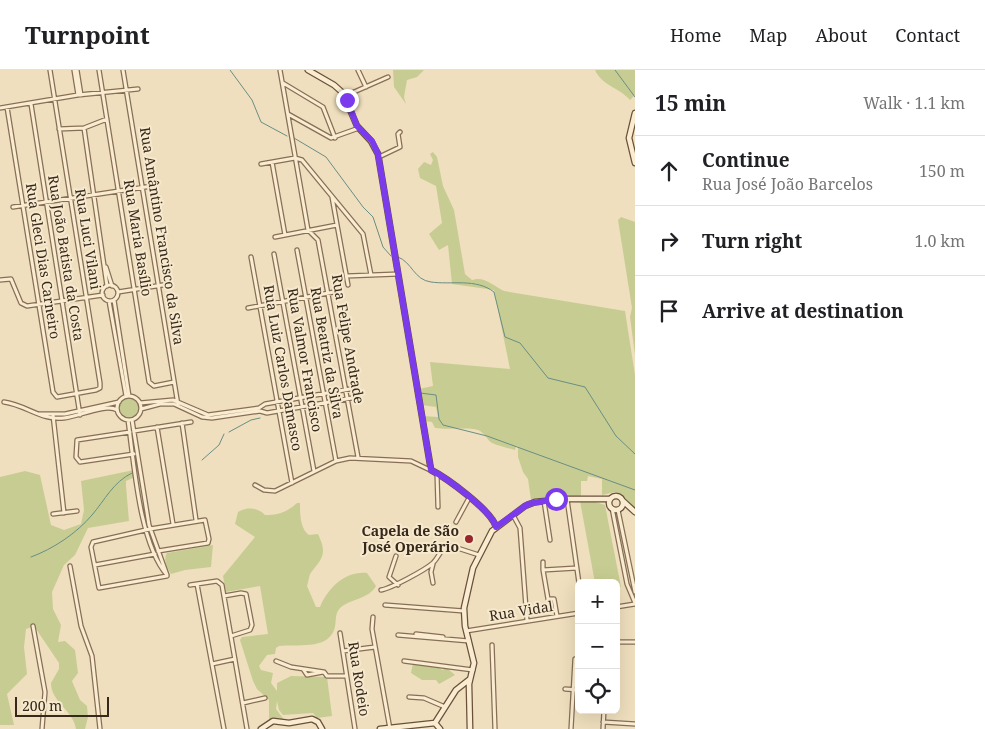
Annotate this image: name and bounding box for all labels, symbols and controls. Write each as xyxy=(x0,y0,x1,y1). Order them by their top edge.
text: Turnpoint xyxy=(25,18,150,51)
text: Home xyxy=(670,23,721,47)
text: Map xyxy=(749,23,787,47)
text: About xyxy=(815,23,867,47)
text: Contact xyxy=(895,23,960,47)
route end xyxy=(336,89,359,112)
text: 15 min xyxy=(655,89,726,117)
text: Walk · 1.1 km xyxy=(863,92,965,114)
street label: Rua Amântino Francisco da Silva xyxy=(136,126,189,346)
text: Continue xyxy=(702,147,790,173)
icon: ahead xyxy=(655,157,683,185)
text: 150 m xyxy=(919,160,965,182)
text: Rua José João Barcelos xyxy=(702,173,873,195)
street label: Rua João Batista da Costa xyxy=(44,174,89,342)
street label: Rua Maria Basílio xyxy=(120,178,157,298)
street label: Rua Gleci Dias Carneiro xyxy=(22,182,65,340)
street label: Rua Luci Vilani xyxy=(71,187,106,291)
icon: right xyxy=(655,227,683,255)
text: Turn right xyxy=(702,228,802,254)
text: 1.0 km xyxy=(914,230,965,252)
street label: Rua Felipe Andrade xyxy=(328,273,369,405)
street label: Rua Luiz Carlos Damasco xyxy=(260,283,307,452)
street label: Rua Valmor Francisco xyxy=(283,286,328,434)
street label: Rua Beatriz da Silva xyxy=(307,286,348,420)
icon: arrive xyxy=(655,297,683,325)
text: Arrive at destination xyxy=(702,298,904,324)
route start xyxy=(545,488,568,511)
place label: Capela de São José Operário xyxy=(361,521,459,556)
marker: Capela de São José Operário xyxy=(463,533,475,545)
map controls xyxy=(575,579,620,714)
button: + xyxy=(575,579,620,624)
street label: Rua Vidal xyxy=(488,596,555,625)
button: − xyxy=(575,624,620,669)
street label: Rua Rodeio xyxy=(344,640,375,718)
button: locate xyxy=(575,669,620,714)
scale bar xyxy=(15,694,109,717)
text: 200 m xyxy=(22,696,62,715)

